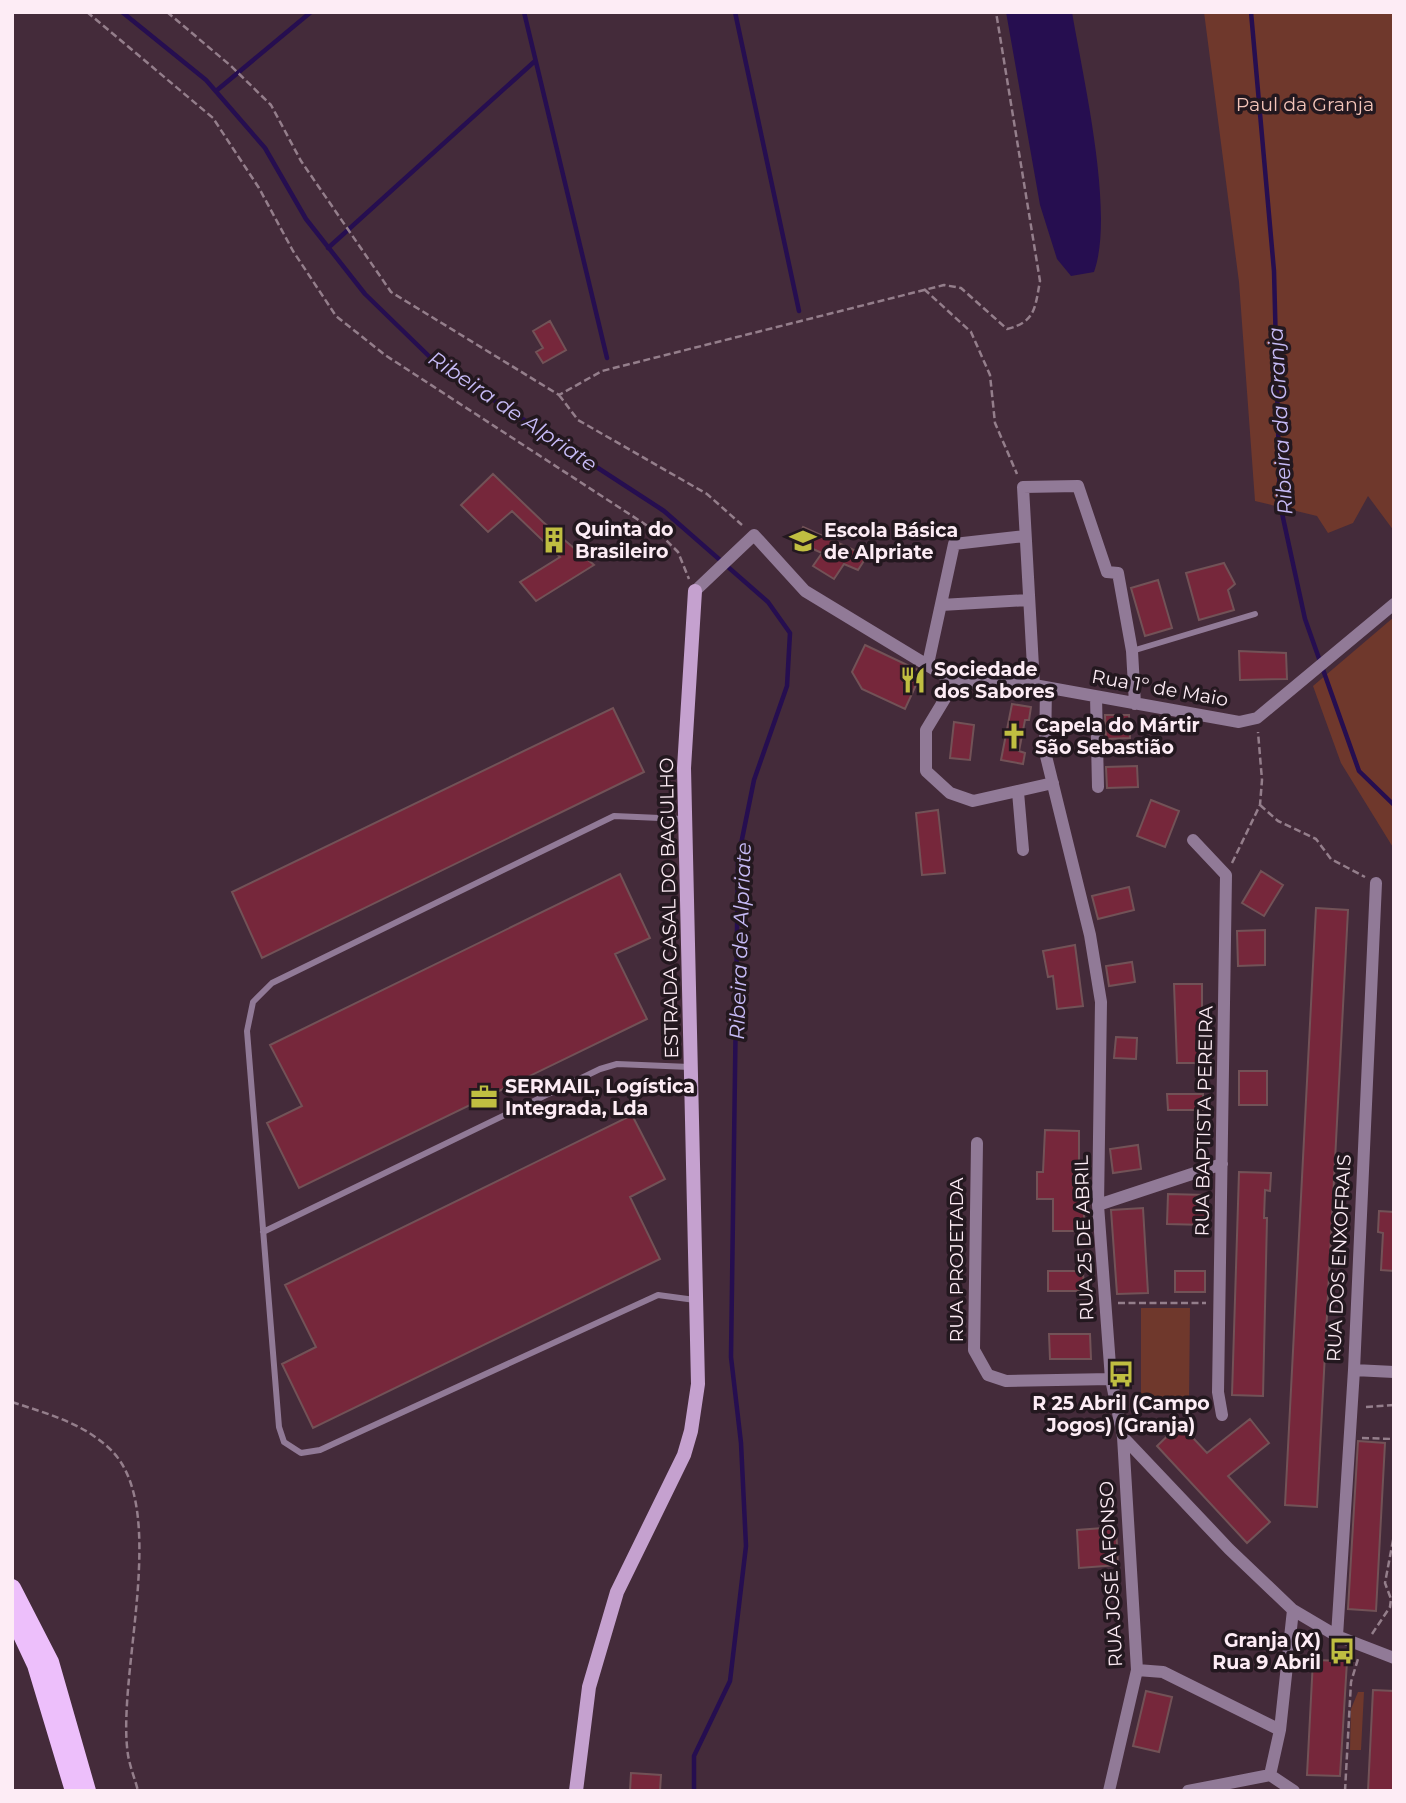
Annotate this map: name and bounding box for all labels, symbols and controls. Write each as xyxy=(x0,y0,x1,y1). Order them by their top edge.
park label: Paul da Granja xyxy=(1236,93,1374,116)
water label: Ribeira da Granja xyxy=(1263,326,1297,516)
water label: Ribeira de Alpriate xyxy=(424,345,602,477)
place label: Quinta do Brasileiro xyxy=(575,518,674,563)
place label: Escola Básica de Alpriate xyxy=(824,519,958,564)
building icon: Quinta do Brasileiro xyxy=(539,525,569,555)
school or university icon: Escola Básica de Alpriate xyxy=(788,526,818,556)
place label: Sociedade dos Sabores xyxy=(934,658,1055,703)
restaurant icon: Sociedade dos Sabores xyxy=(898,665,928,695)
street label: Rua 1º de Maio xyxy=(1090,665,1230,711)
place label: Capela do Mártir São Sebastião xyxy=(1035,714,1200,759)
church icon: Capela do Mártir São Sebastião xyxy=(999,721,1029,751)
street label: ESTRADA CASAL DO BAGULHO xyxy=(655,757,683,1059)
water label: Ribeira de Alpriate xyxy=(724,842,756,1040)
street label: RUA BAPTISTA PEREIRA xyxy=(1190,1005,1218,1236)
place label: SERMAIL, Logística Integrada, Lda xyxy=(505,1075,695,1120)
office icon: SERMAIL, Logística Integrada, Lda xyxy=(469,1082,499,1112)
street label: RUA 25 DE ABRIL xyxy=(1070,1154,1098,1321)
street label: RUA DOS ENXOFRAIS xyxy=(1322,1154,1356,1362)
street label: RUA PROJETADA xyxy=(945,1177,968,1343)
bus stop icon: R 25 Abril (Campo Jogos) (Granja) xyxy=(1106,1359,1136,1389)
place label: R 25 Abril (Campo Jogos) (Granja) xyxy=(1032,1392,1210,1437)
street label: RUA JOSÉ AFONSO xyxy=(1095,1480,1127,1668)
place label: Granja (X) Rua 9 Abril xyxy=(1212,1629,1321,1674)
bus stop icon: Granja (X) Rua 9 Abril xyxy=(1327,1636,1357,1666)

